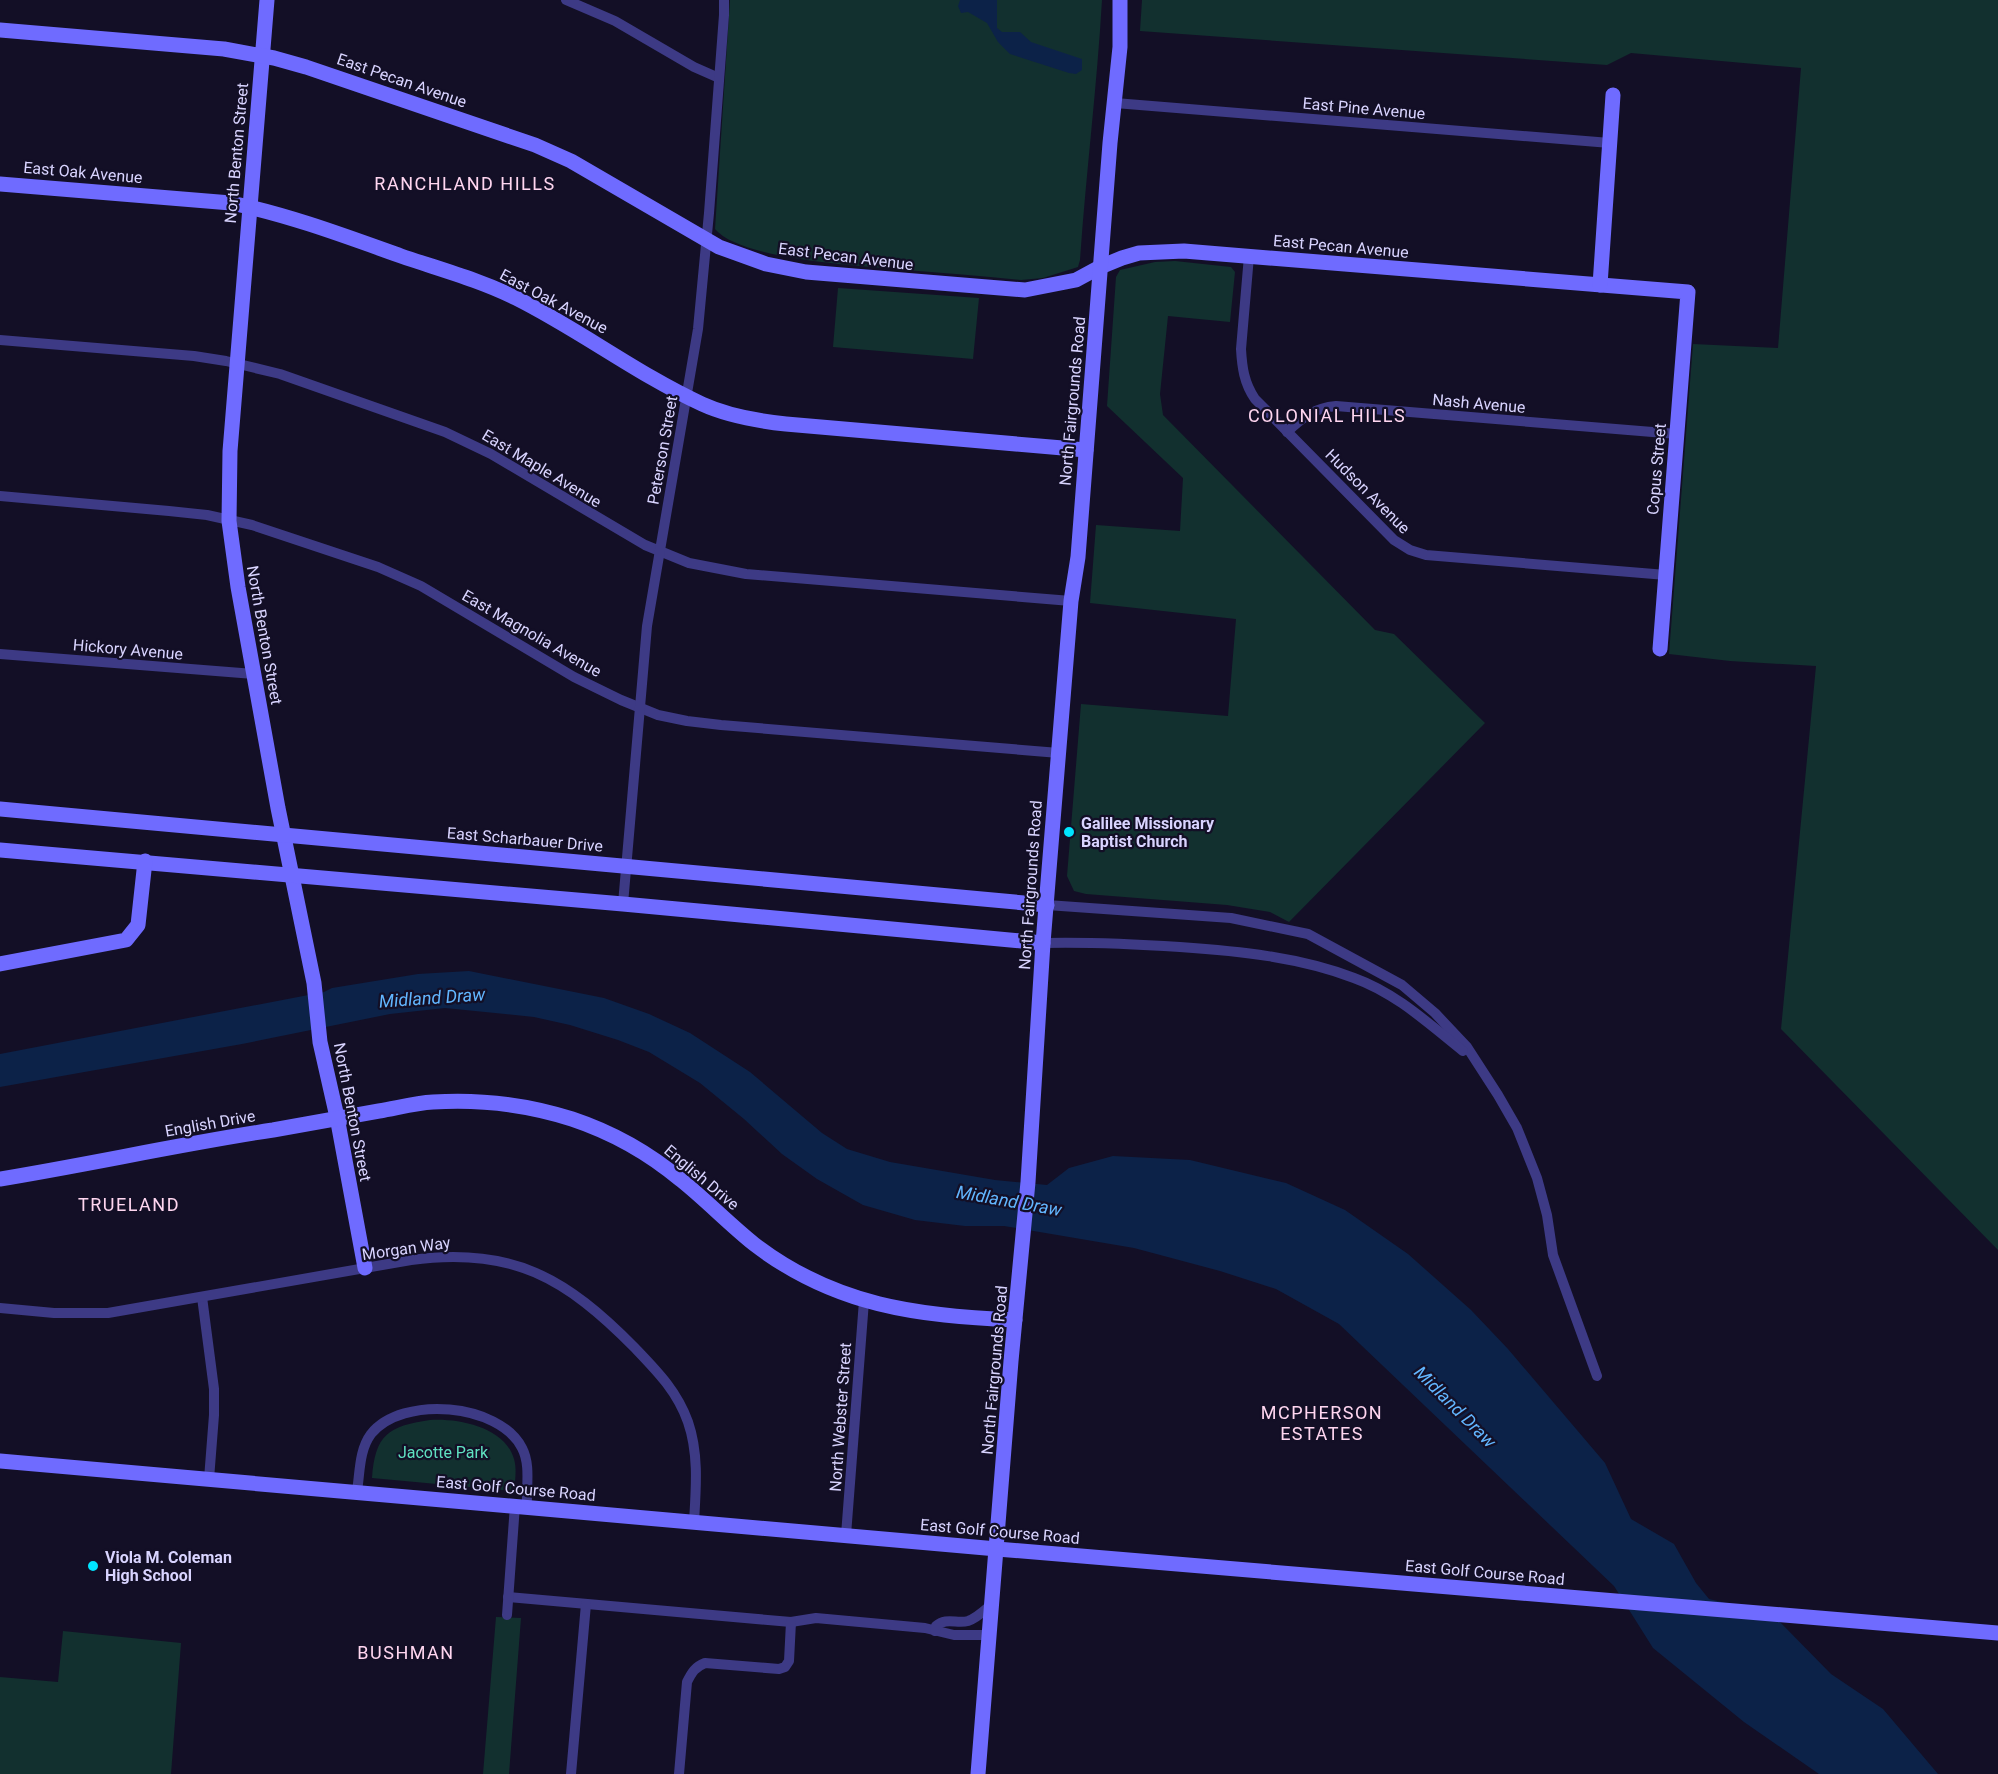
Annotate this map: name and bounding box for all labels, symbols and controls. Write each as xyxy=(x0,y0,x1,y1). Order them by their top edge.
street label: East Pecan Avenue xyxy=(334,49,469,112)
street label: North Benton Street xyxy=(221,82,252,224)
street label: East Pine Avenue xyxy=(1302,94,1426,123)
street label: East Oak Avenue xyxy=(23,158,143,187)
district label: RANCHLAND HILLS xyxy=(374,173,556,194)
street label: East Pecan Avenue xyxy=(1272,231,1409,262)
street label: East Pecan Avenue xyxy=(777,239,915,274)
street label: East Oak Avenue xyxy=(497,265,611,338)
street label: North Fairgrounds Road xyxy=(1056,316,1089,486)
street label: Nash Avenue xyxy=(1432,390,1526,417)
street label: Peterson Street xyxy=(644,394,681,506)
district label: COLONIAL HILLS xyxy=(1248,405,1406,426)
street label: Copus Street xyxy=(1643,422,1670,516)
street label: East Maple Avenue xyxy=(479,425,605,511)
street label: Hudson Avenue xyxy=(1321,445,1414,538)
street label: North Benton Street xyxy=(243,564,286,706)
street label: East Magnolia Avenue xyxy=(459,586,605,681)
street label: Hickory Avenue xyxy=(72,635,184,664)
street label: North Fairgrounds Road xyxy=(1015,800,1046,970)
place label: Galilee Missionary Baptist Church xyxy=(1081,814,1215,851)
street label: East Scharbauer Drive xyxy=(446,823,604,856)
marker: Galilee Missionary Baptist Church xyxy=(1062,825,1076,839)
water label: Midland Draw xyxy=(378,983,487,1012)
street label: North Benton Street xyxy=(330,1041,375,1183)
street label: English Drive xyxy=(163,1106,257,1141)
street label: English Drive xyxy=(660,1141,743,1214)
water label: Midland Draw xyxy=(955,1181,1064,1220)
district label: TRUELAND xyxy=(78,1194,180,1215)
street label: Morgan Way xyxy=(361,1233,452,1264)
street label: North Fairgrounds Road xyxy=(978,1285,1011,1455)
street label: North Webster Street xyxy=(826,1342,855,1492)
water label: Midland Draw xyxy=(1410,1362,1501,1452)
district label: MCPHERSON ESTATES xyxy=(1261,1402,1383,1444)
park label: Jacotte Park xyxy=(398,1443,489,1462)
street label: East Golf Course Road xyxy=(435,1472,596,1505)
street label: East Golf Course Road xyxy=(919,1515,1080,1548)
place label: Viola M. Coleman High School xyxy=(105,1548,232,1585)
street label: East Golf Course Road xyxy=(1404,1556,1565,1589)
marker: Viola M. Coleman High School xyxy=(86,1559,100,1573)
district label: BUSHMAN xyxy=(357,1642,455,1663)

